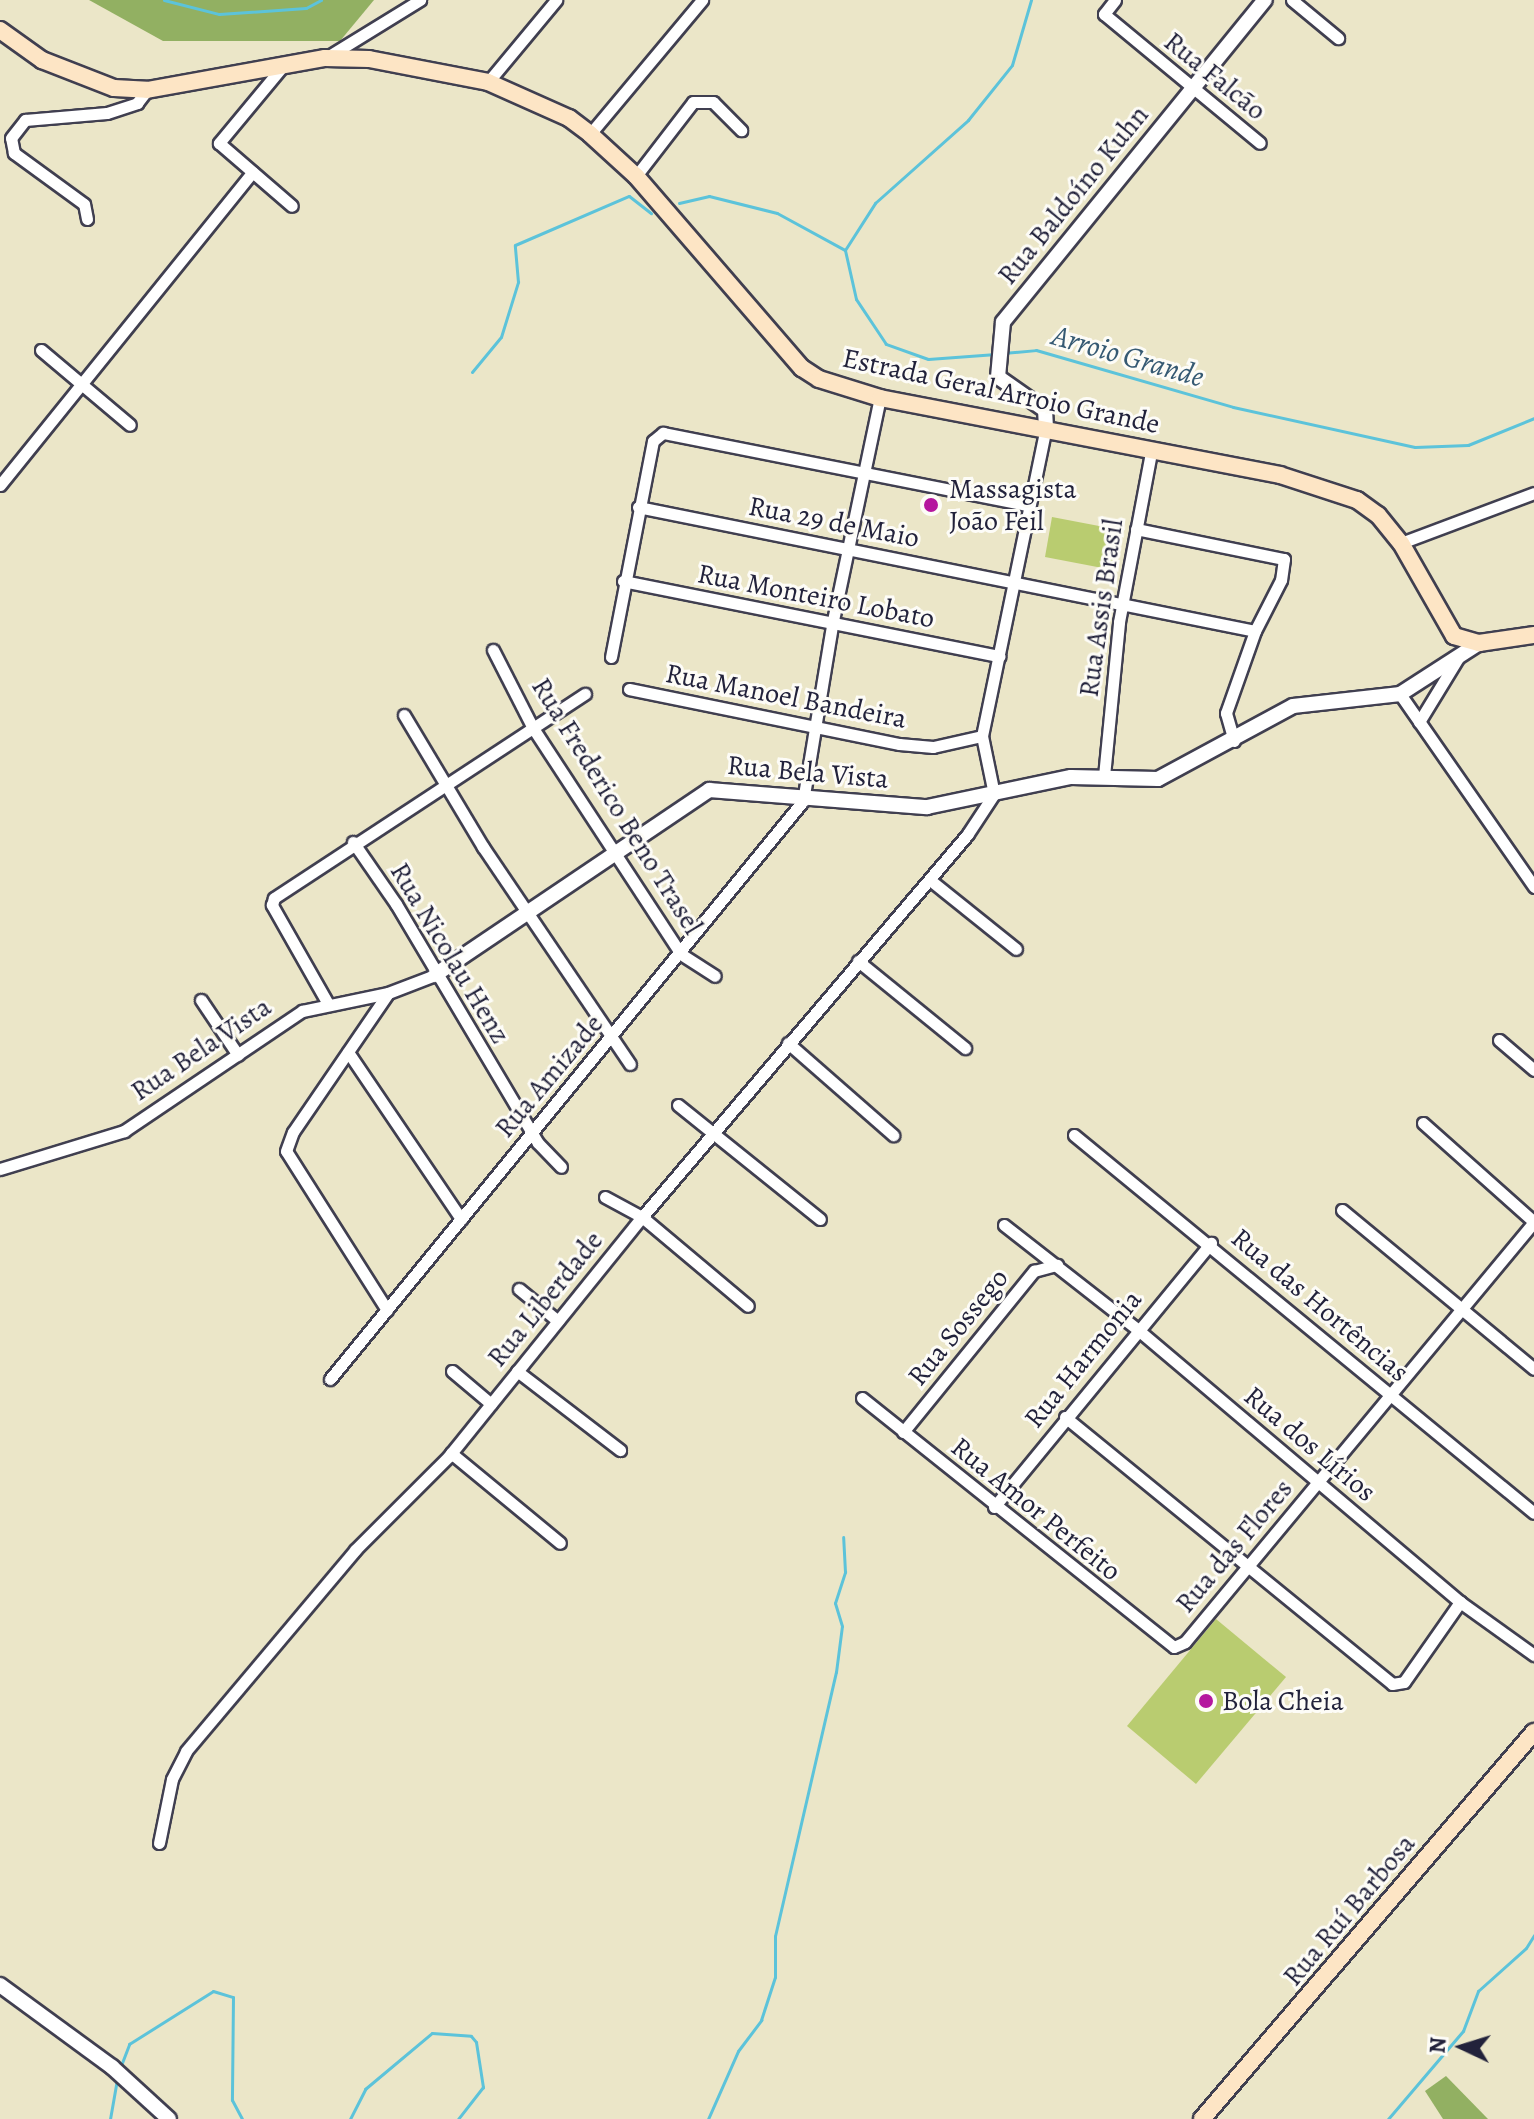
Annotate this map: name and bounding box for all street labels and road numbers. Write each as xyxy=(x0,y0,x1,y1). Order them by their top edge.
street label: Rua Falcão xyxy=(1157,25,1273,127)
street label: Rua Baldoíno Kuhn xyxy=(990,99,1156,291)
street label: Estrada Geral Arroio Grande xyxy=(839,341,1163,441)
street label: Rua 29 de Maio xyxy=(746,489,922,555)
street label: Rua Assis Brasil xyxy=(1072,517,1130,699)
street label: Rua Monteiro Lobato xyxy=(695,557,937,635)
street label: Rua Manoel Bandeira xyxy=(663,656,909,736)
street label: Rua Frederico Beno Trasel xyxy=(524,671,710,941)
street label: Rua Bela Vista xyxy=(726,748,890,796)
street label: Rua Nicolau Henz xyxy=(383,856,517,1050)
street label: Rua Bela Vista xyxy=(125,990,277,1108)
street label: Rua Amizade xyxy=(488,1008,610,1144)
street label: Rua das Hortências xyxy=(1224,1221,1416,1389)
street label: Rua Liberdade xyxy=(480,1224,610,1374)
street label: Rua Sossego xyxy=(901,1262,1015,1392)
street label: Rua Harmonia xyxy=(1017,1283,1149,1435)
street label: Rua dos Lírios xyxy=(1237,1379,1383,1509)
street label: Rua Amor Perfeito xyxy=(944,1430,1128,1588)
street label: Rua das Flores xyxy=(1168,1472,1300,1620)
street label: Rua Ruí Barbosa xyxy=(1276,1827,1422,1993)

